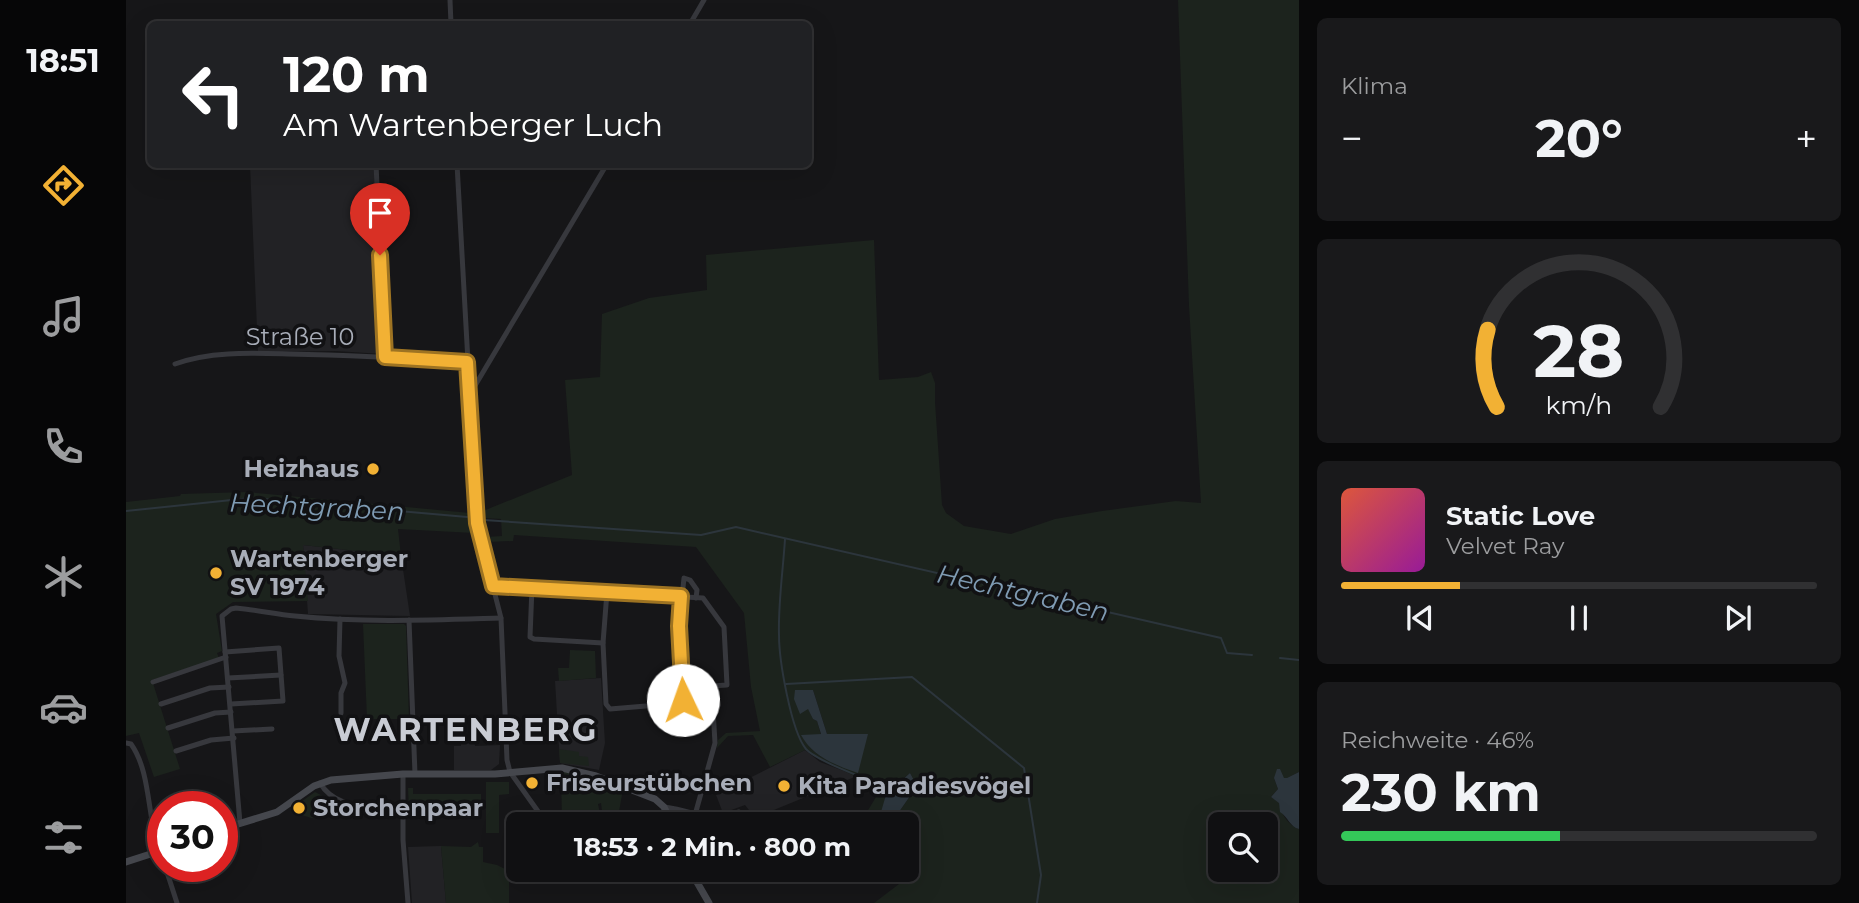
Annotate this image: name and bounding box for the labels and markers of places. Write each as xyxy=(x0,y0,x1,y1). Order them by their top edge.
pin xyxy=(350,183,410,255)
place label: Heizhaus xyxy=(244,454,359,483)
marker: Heizhaus xyxy=(365,461,381,477)
place label: Wartenberger SV 1974 xyxy=(230,544,408,601)
marker: Wartenberger SV 1974 xyxy=(208,565,224,581)
place label: Friseurstübchen xyxy=(546,768,752,797)
place label: Kita Paradiesvögel xyxy=(798,771,1031,800)
marker: Friseurstübchen xyxy=(524,775,540,791)
marker: Kita Paradiesvögel xyxy=(776,778,792,794)
place label: Storchenpaar xyxy=(313,793,483,822)
marker: Storchenpaar xyxy=(291,800,307,816)

